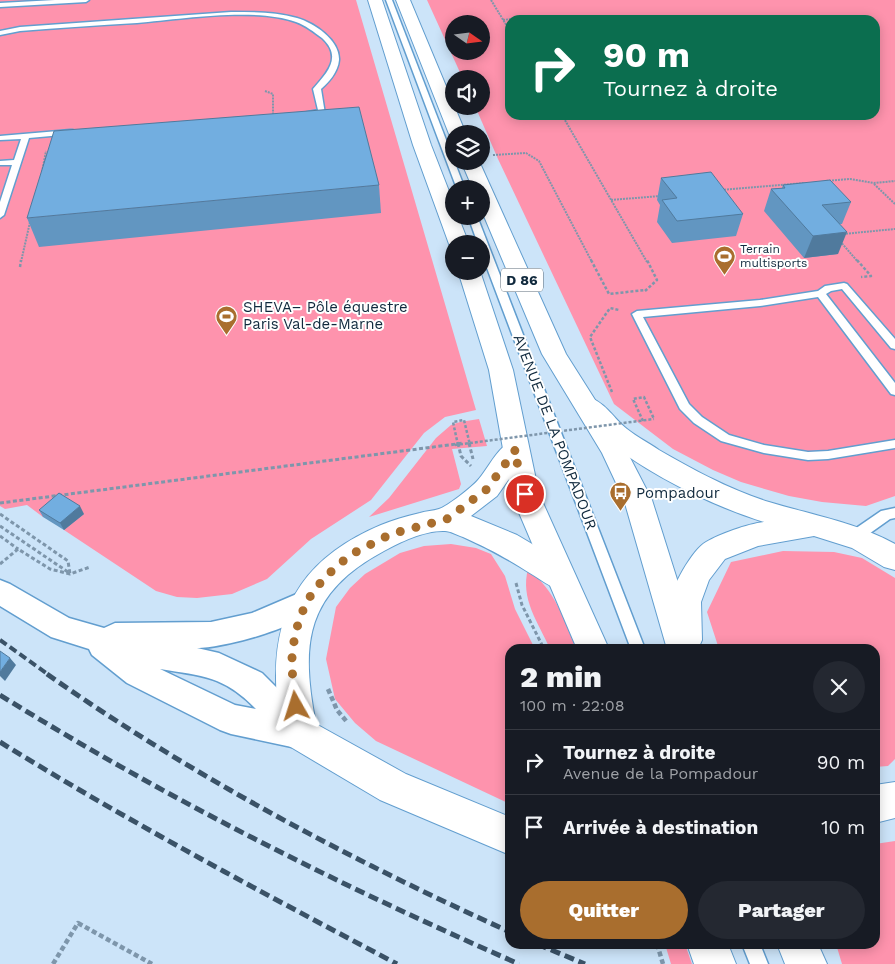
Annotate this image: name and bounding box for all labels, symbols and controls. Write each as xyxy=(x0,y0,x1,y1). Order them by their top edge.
north arrow xyxy=(445,15,490,60)
map controls xyxy=(445,15,490,280)
text: 90 m xyxy=(603,34,690,76)
icon: right xyxy=(520,35,585,100)
button: sound xyxy=(445,70,490,115)
text: Tournez à droite xyxy=(603,76,778,101)
button: layers xyxy=(445,125,490,170)
button: + xyxy=(445,180,490,225)
button: − xyxy=(445,235,490,280)
place label: Terrain multisports xyxy=(740,242,807,270)
sports icon: Terrain multisports xyxy=(712,244,736,275)
road number: D 86 xyxy=(501,268,543,292)
place label: SHEVA– Pôle équestre Paris Val-de-Marne xyxy=(243,298,408,333)
sports icon: SHEVA– Pôle équestre Paris Val-de-Marne xyxy=(215,304,239,335)
street label: AVENUE DE LA POMPADOUR xyxy=(509,332,601,532)
pin xyxy=(504,473,546,515)
icon: arrive xyxy=(511,480,539,508)
bus stop icon: Pompadour xyxy=(608,481,632,512)
place label: Pompadour xyxy=(636,484,720,502)
text: 2 min xyxy=(520,659,602,694)
button: close xyxy=(813,661,865,713)
position arrow xyxy=(269,679,321,731)
text: 100 m · 22:08 xyxy=(520,696,625,715)
text: Tournez à droite xyxy=(563,741,715,764)
icon: right xyxy=(520,748,548,776)
text: 90 m xyxy=(817,751,865,774)
text: Avenue de la Pompadour xyxy=(563,764,758,783)
icon: arrive xyxy=(520,813,548,841)
text: Arrivée à destination xyxy=(563,816,758,839)
text: 10 m xyxy=(821,816,865,839)
button: Quitter xyxy=(520,881,688,939)
button: Partager xyxy=(698,881,865,939)

